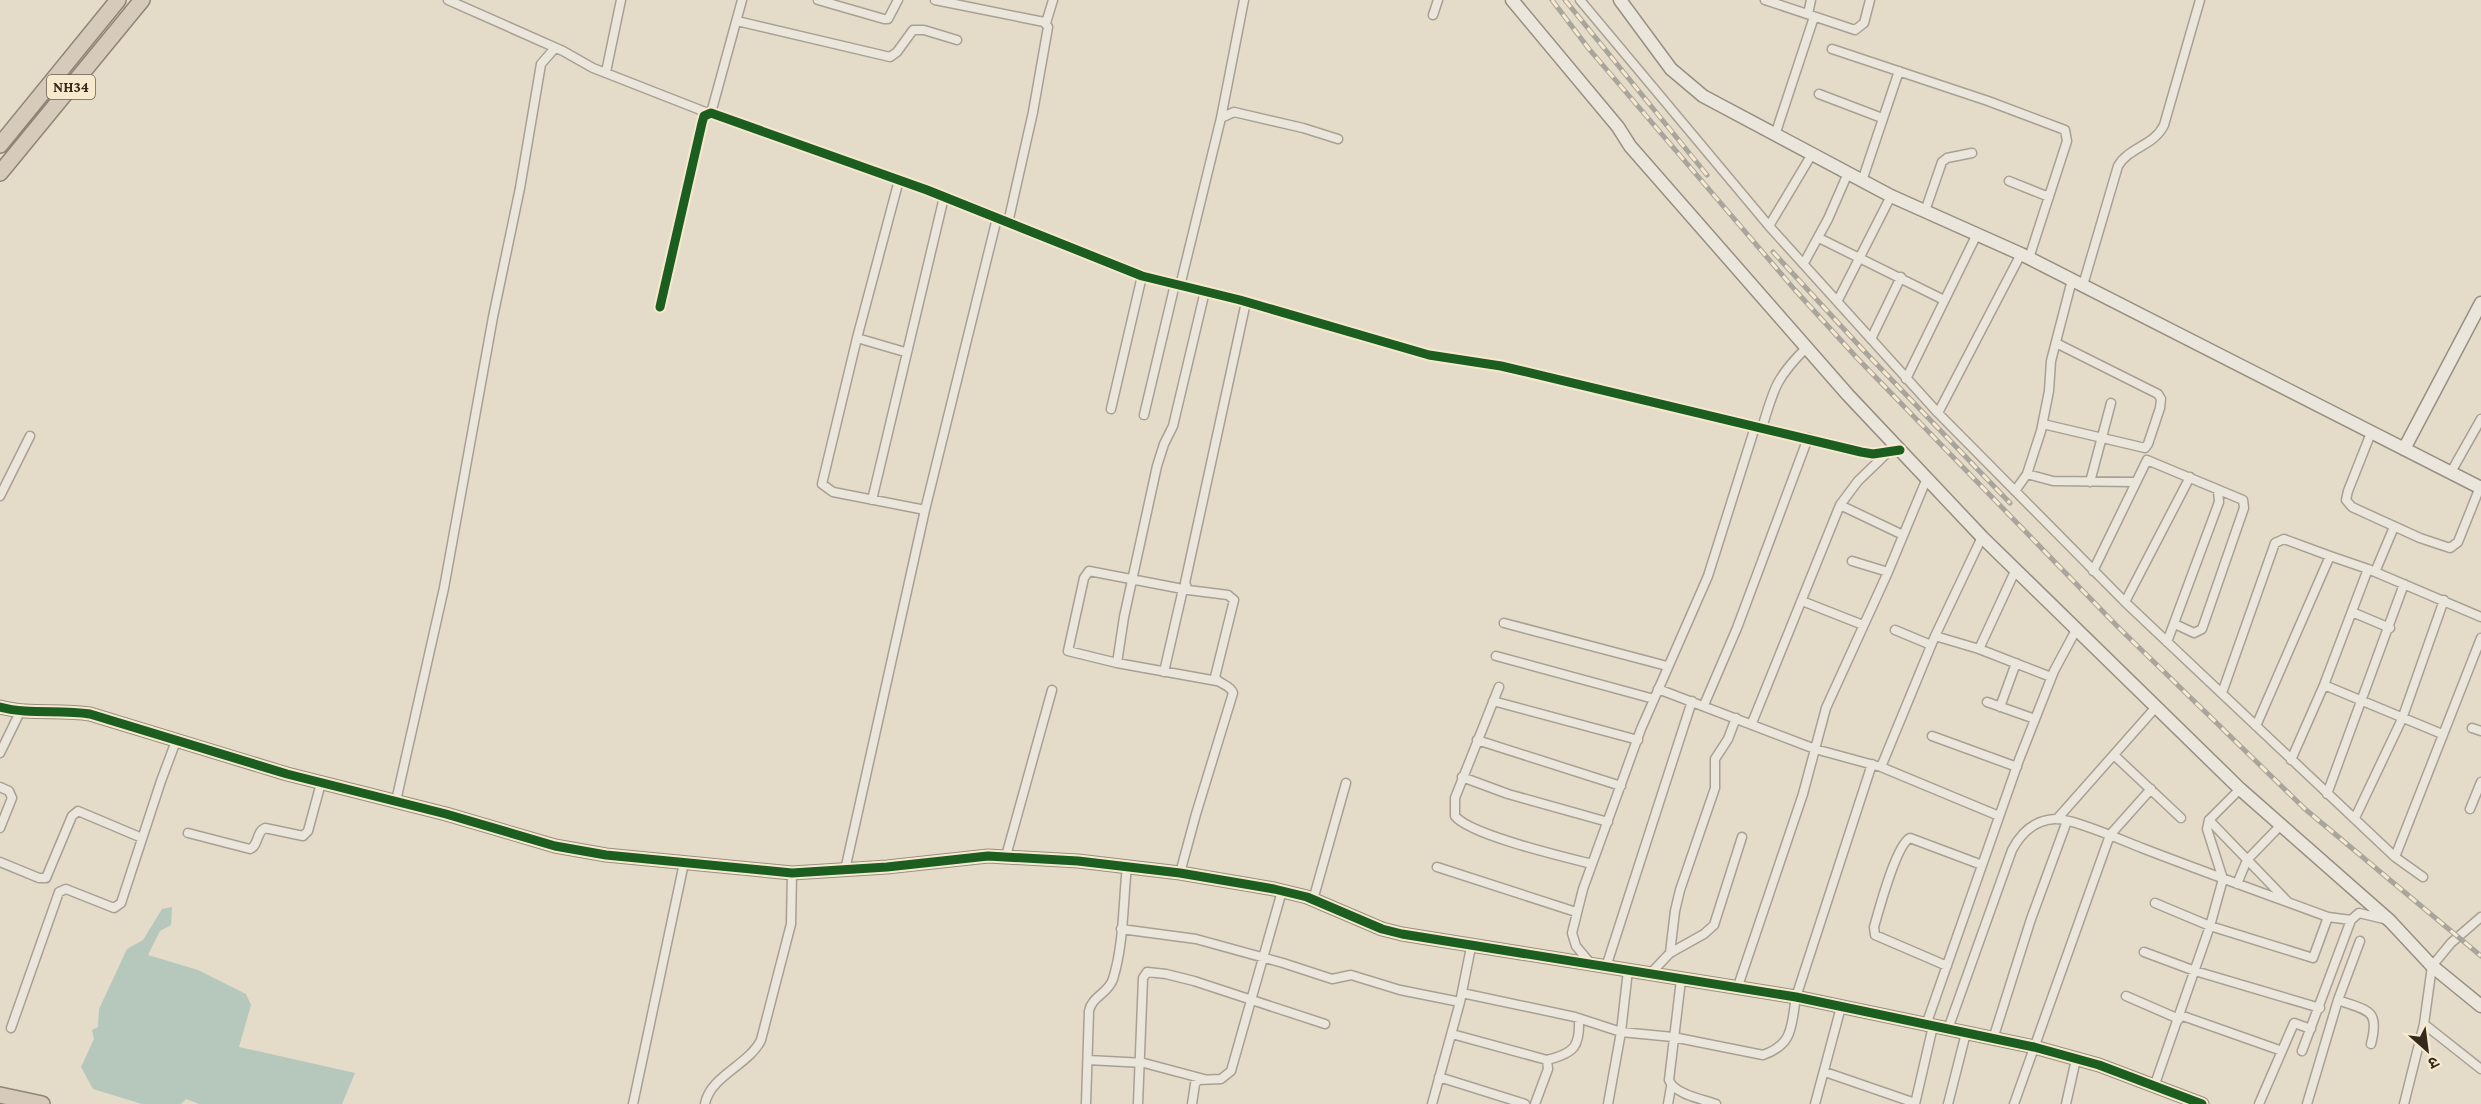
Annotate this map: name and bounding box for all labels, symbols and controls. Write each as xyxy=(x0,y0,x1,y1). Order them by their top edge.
road number: NH34 xyxy=(47,75,95,99)
north arrow xyxy=(2397,1020,2457,1080)
text: उ xyxy=(2425,1053,2442,1073)

